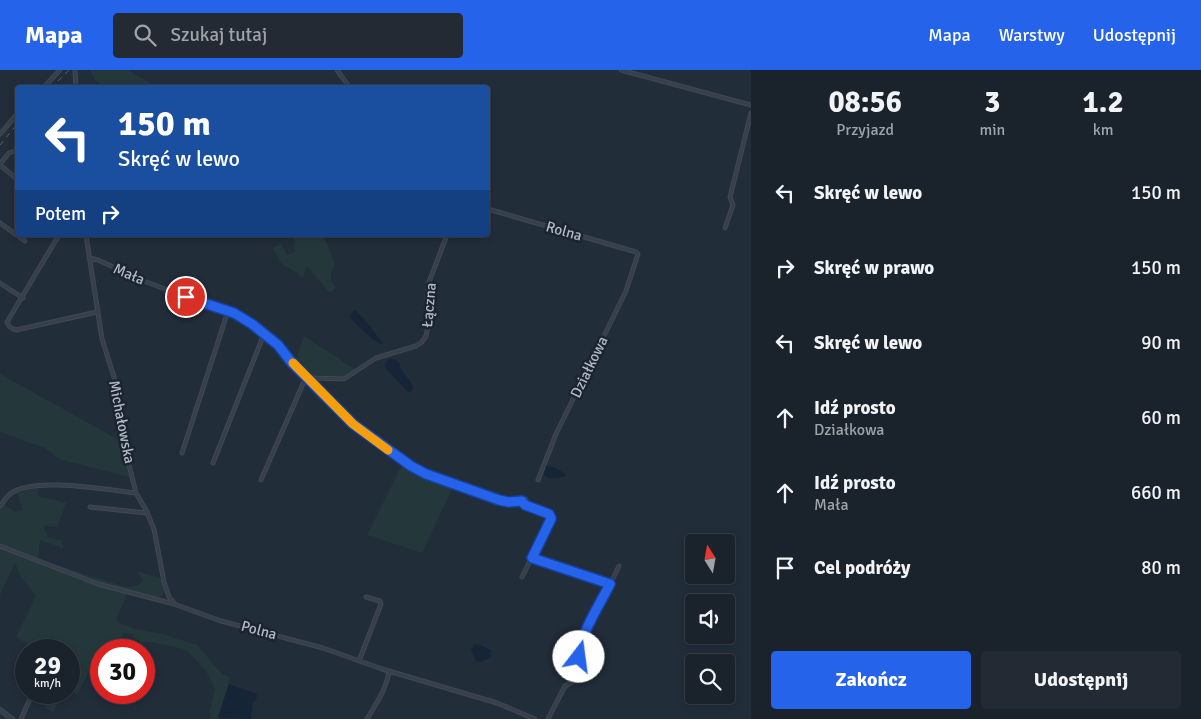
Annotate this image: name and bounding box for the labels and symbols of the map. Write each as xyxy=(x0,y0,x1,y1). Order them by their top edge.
street label: Rolna xyxy=(544,217,584,245)
street label: Mała xyxy=(111,259,147,289)
pin xyxy=(165,276,207,318)
street label: Łączna xyxy=(418,282,440,328)
street label: Działkowa xyxy=(566,333,612,401)
street label: Michałowska xyxy=(105,379,139,465)
north arrow xyxy=(685,534,735,584)
street label: Polna xyxy=(239,617,279,643)
position arrow xyxy=(552,630,604,682)
speed limit sign: 30 xyxy=(90,639,155,704)

